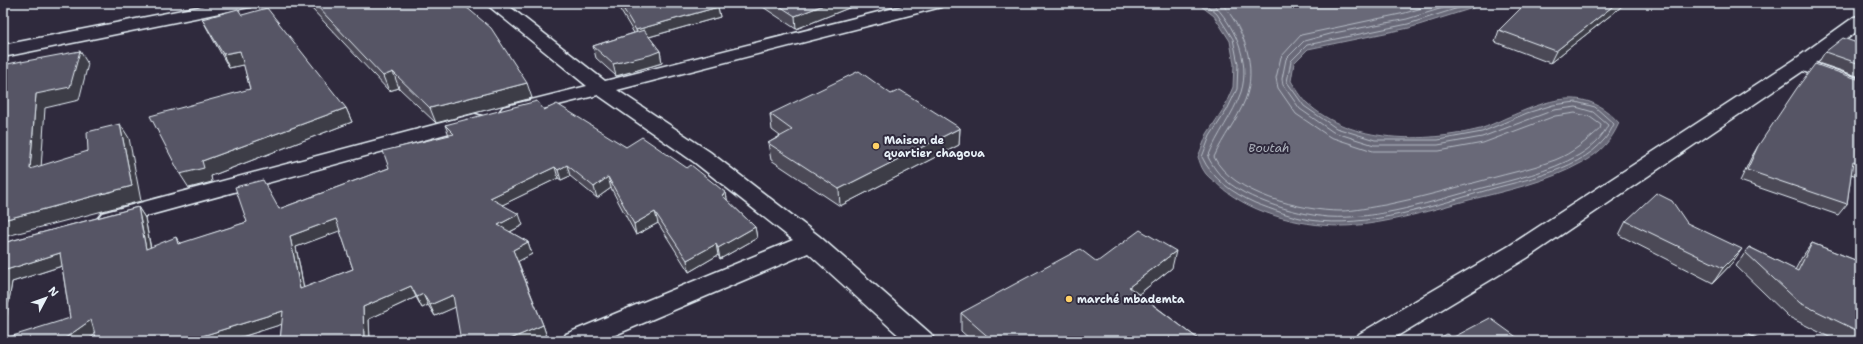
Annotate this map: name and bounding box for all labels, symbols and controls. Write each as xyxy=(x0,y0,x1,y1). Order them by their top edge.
place label: Maison de quartier chagoua xyxy=(884,133,985,161)
water label: Boutah xyxy=(1248,140,1290,156)
marker: Maison de quartier chagoua xyxy=(871,141,881,151)
north arrow xyxy=(26,278,66,318)
text: N xyxy=(45,284,62,300)
place label: marché mbademta xyxy=(1077,292,1185,307)
marker: marché mbademta xyxy=(1064,294,1074,304)

